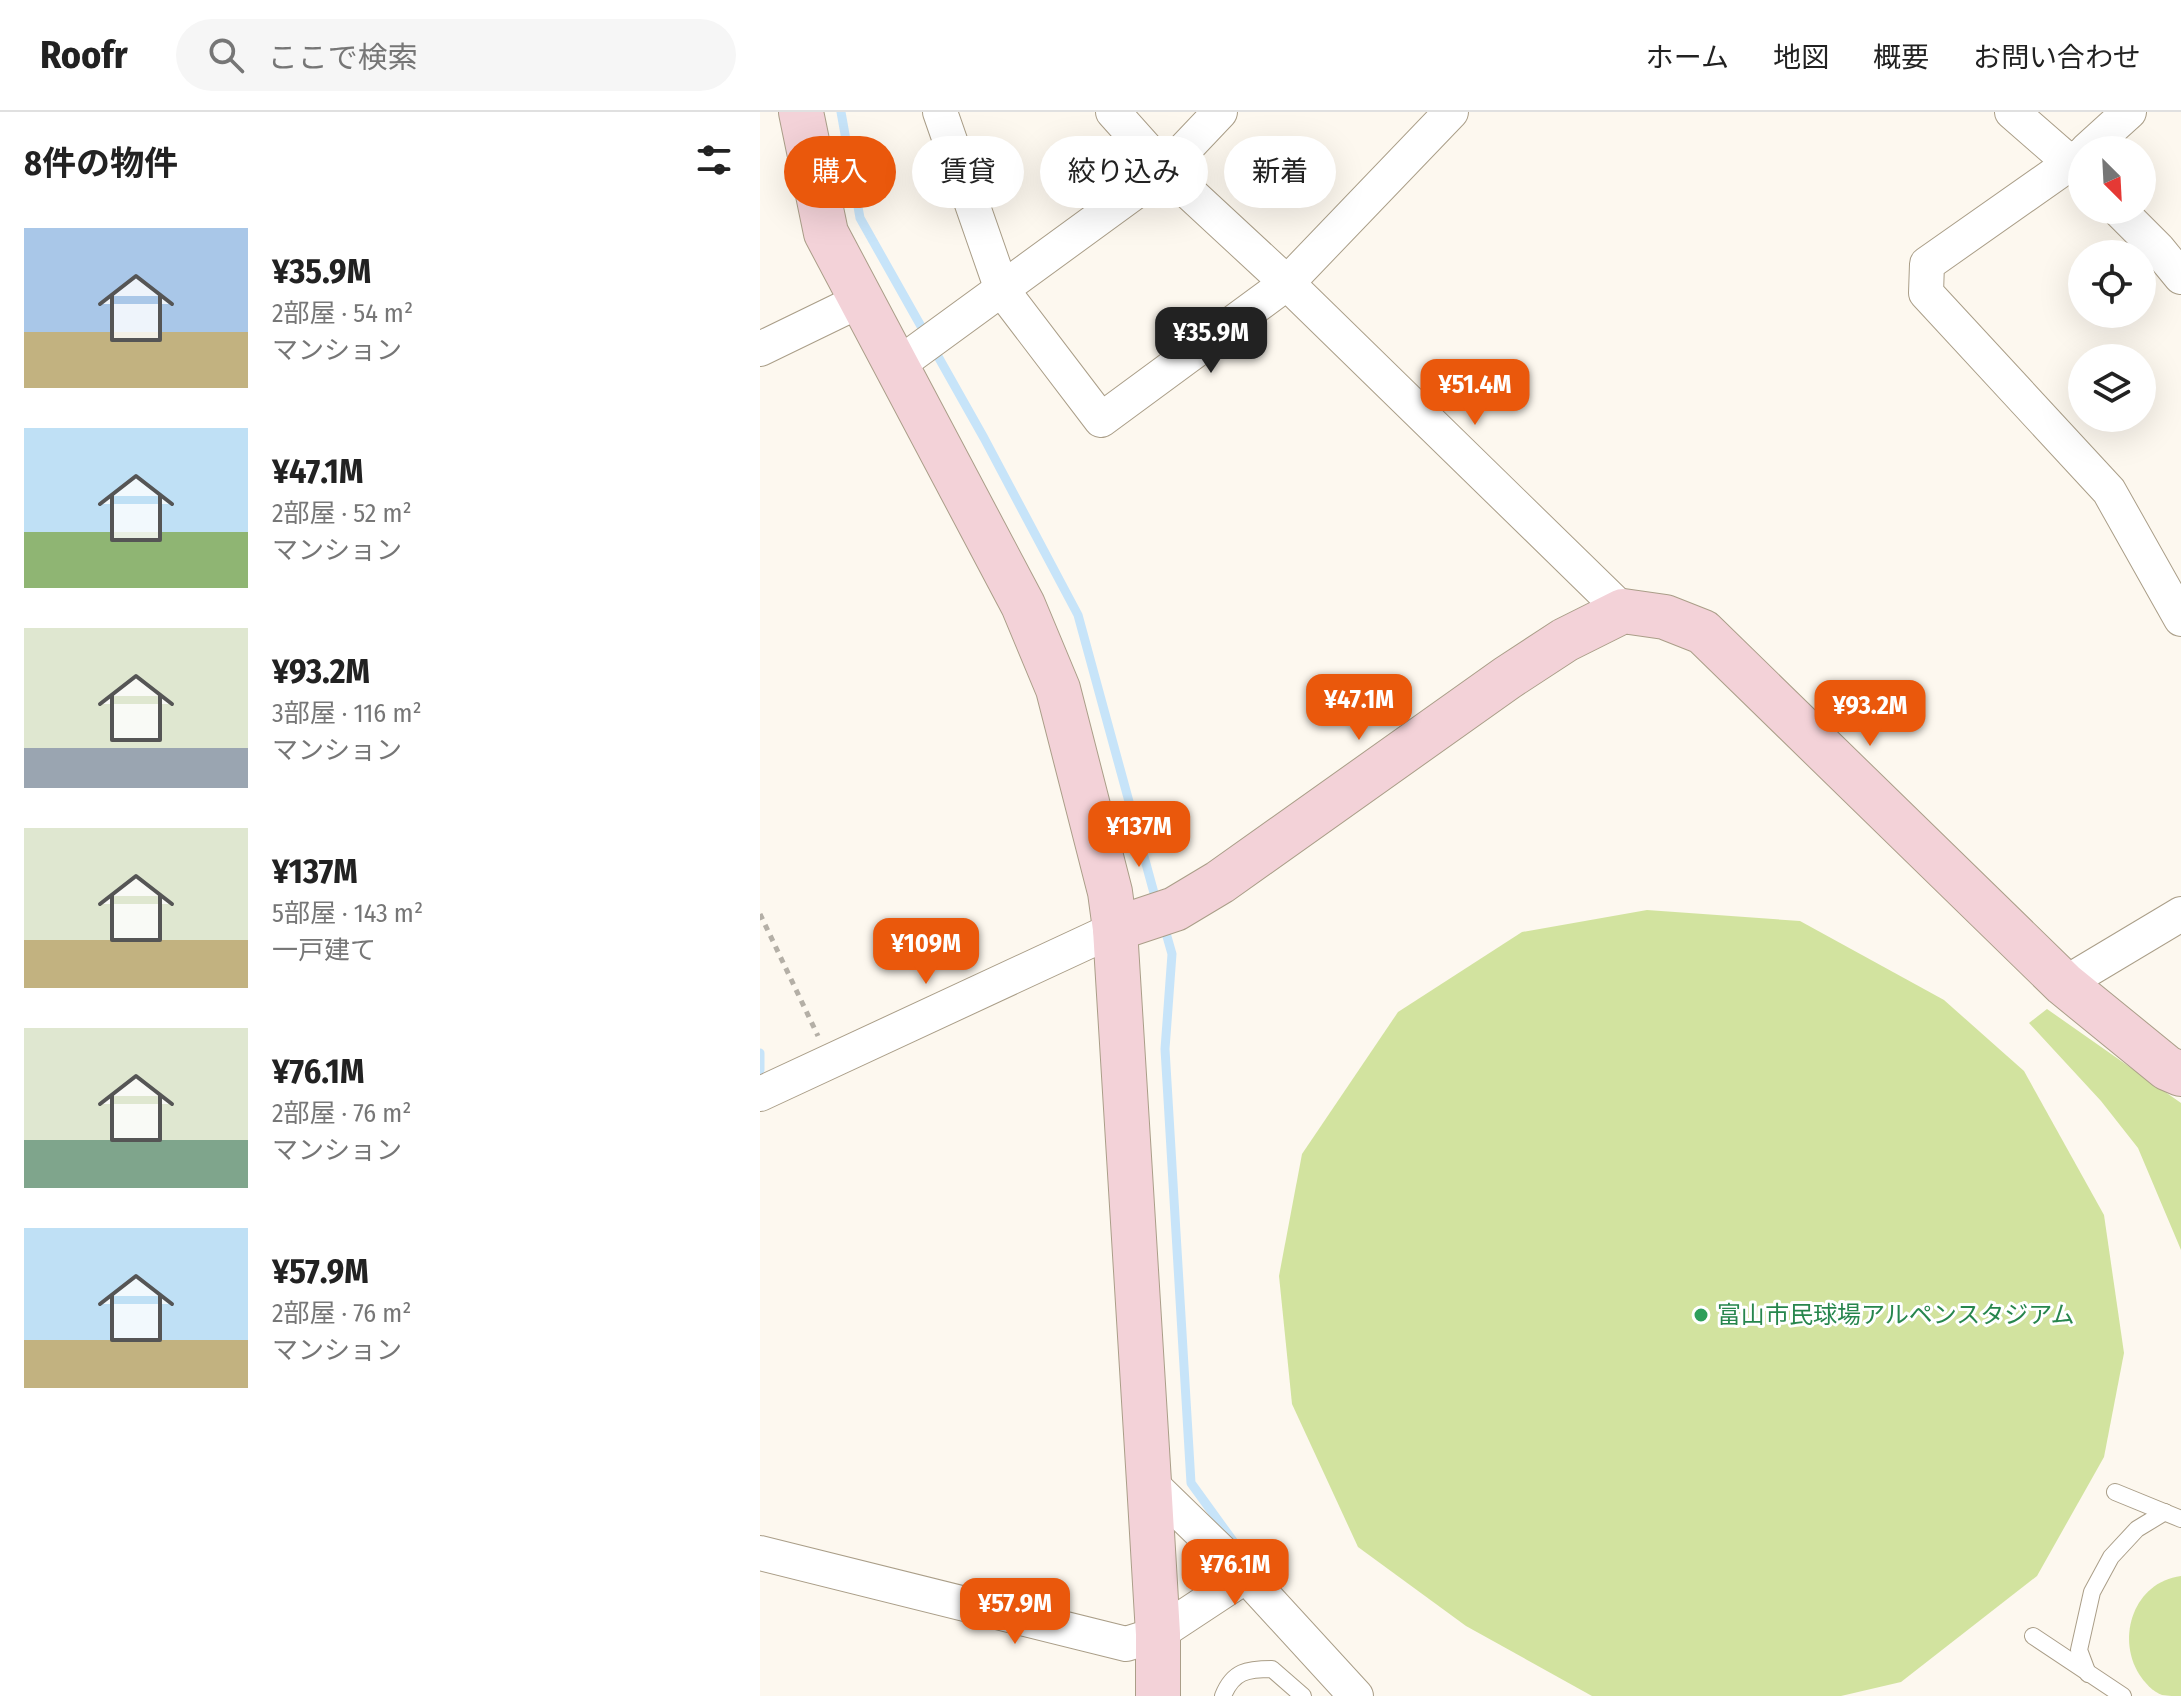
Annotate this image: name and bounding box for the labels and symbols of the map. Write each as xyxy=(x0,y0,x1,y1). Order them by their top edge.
north arrow xyxy=(2068,136,2156,224)
pin: ¥35.9M xyxy=(1146,307,1276,375)
pin: ¥51.4M xyxy=(1410,359,1540,427)
pin: ¥47.1M xyxy=(1294,674,1424,742)
pin: ¥93.2M xyxy=(1805,680,1935,748)
pin: ¥137M xyxy=(1083,801,1195,869)
pin: ¥109M xyxy=(870,918,982,986)
place label: 富山市民球場アルペンスタジアム xyxy=(1717,1301,2075,1329)
marker: 富山市民球場アルペンスタジアム xyxy=(1692,1306,1710,1324)
pin: ¥76.1M xyxy=(1170,1539,1300,1607)
pin: ¥57.9M xyxy=(950,1578,1080,1646)

